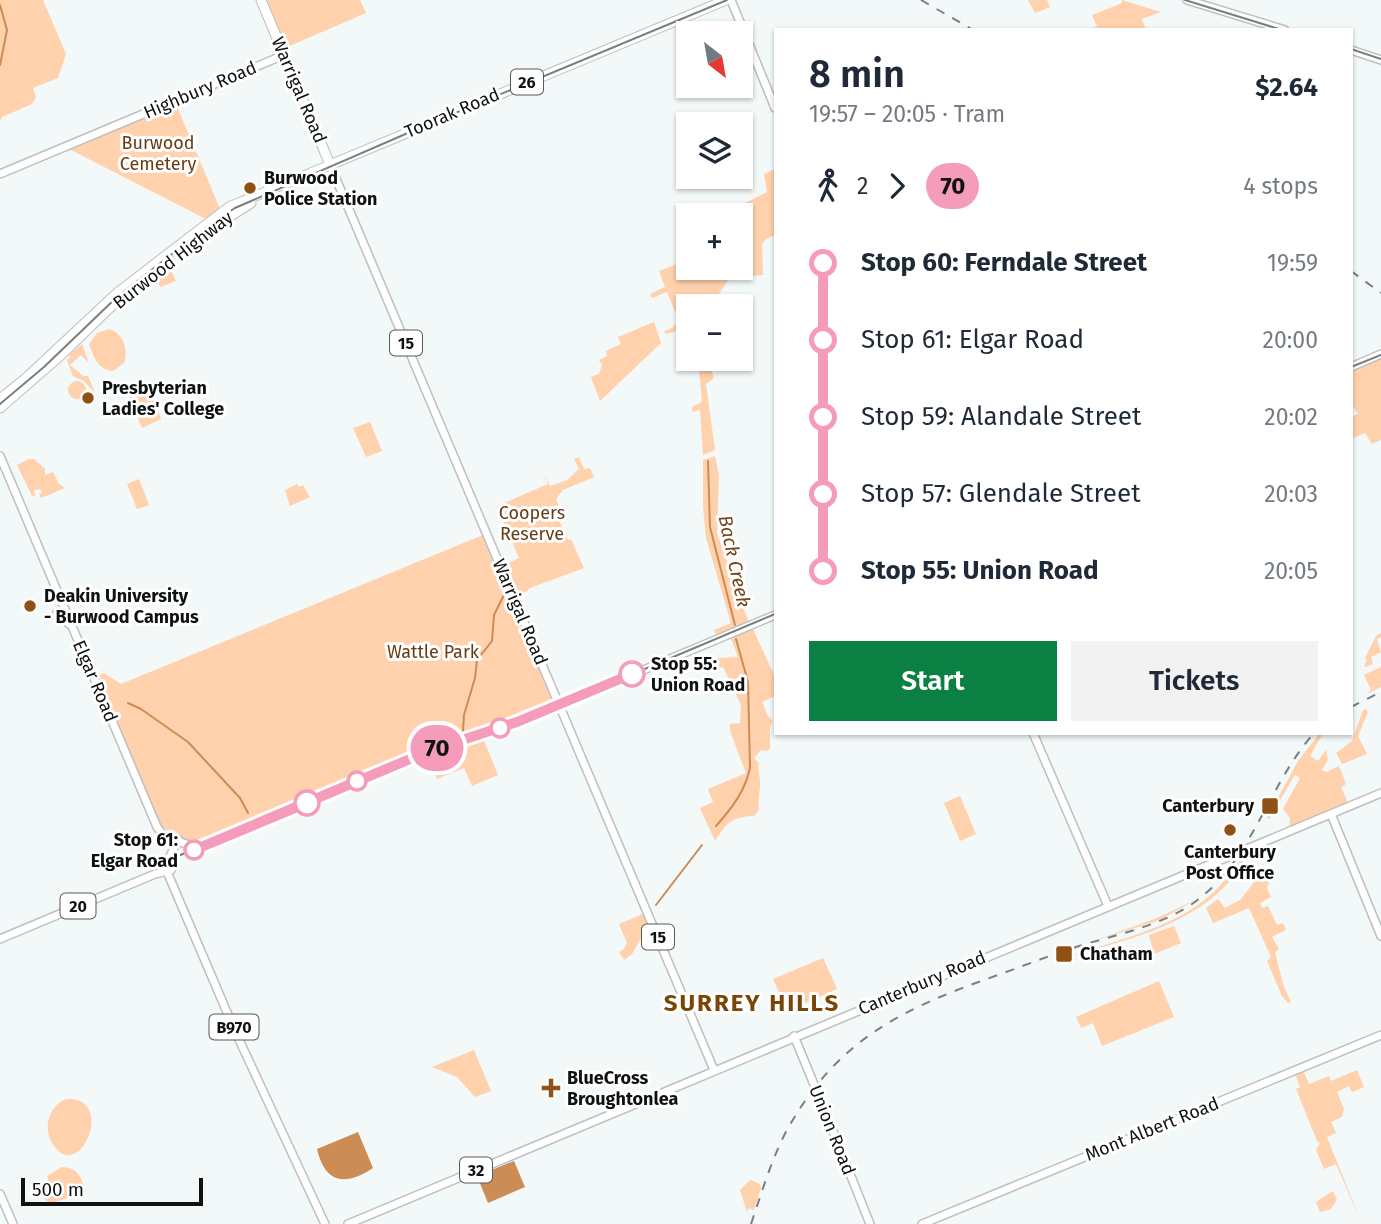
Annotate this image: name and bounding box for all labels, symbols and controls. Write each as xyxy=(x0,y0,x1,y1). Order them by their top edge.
north arrow xyxy=(676,21,752,98)
map controls xyxy=(676,21,753,371)
street label: Warrigal Road xyxy=(267,34,331,146)
text: 8 min xyxy=(809,51,905,97)
street label: Highbury Road xyxy=(140,56,260,124)
road number: 26 xyxy=(511,69,543,94)
text: $2.64 xyxy=(1255,72,1318,103)
street label: Toorak Road xyxy=(401,83,503,143)
text: 19:57 – 20:05 · Tram xyxy=(809,100,1005,128)
button: layers xyxy=(676,112,753,189)
park label: Burwood Cemetery xyxy=(120,132,196,175)
place label: Burwood Police Station xyxy=(264,167,377,210)
icon: walk xyxy=(809,167,847,205)
icon: forward xyxy=(878,167,916,205)
text: 2 xyxy=(857,172,868,200)
text: 70 xyxy=(940,172,965,200)
text: 4 stops xyxy=(1243,172,1318,200)
marker: Burwood Police Station xyxy=(242,180,258,196)
button: + xyxy=(676,203,753,280)
street label: Burwood Highway xyxy=(109,206,237,314)
text: Stop 60: Ferndale Street xyxy=(861,247,1147,278)
text: 19:59 xyxy=(1267,249,1318,277)
button: − xyxy=(676,294,753,371)
text: Stop 61: Elgar Road xyxy=(861,324,1084,355)
text: 20:00 xyxy=(1263,326,1318,354)
road number: 15 xyxy=(390,330,422,356)
place label: Presbyterian Ladies' College xyxy=(102,377,224,420)
marker: Presbyterian Ladies' College xyxy=(80,390,96,406)
text: Stop 59: Alandale Street xyxy=(861,401,1141,432)
text: 20:02 xyxy=(1264,403,1318,431)
text: Stop 57: Glendale Street xyxy=(861,478,1141,509)
text: 20:03 xyxy=(1264,480,1318,508)
park label: Coopers Reserve xyxy=(499,502,565,545)
water label: Back Creek xyxy=(714,513,755,609)
text: Stop 55: Union Road xyxy=(861,555,1098,586)
street label: Warrigal Road xyxy=(488,556,552,668)
text: 20:05 xyxy=(1264,557,1318,585)
place label: Deakin University - Burwood Campus xyxy=(44,585,199,628)
marker: Deakin University - Burwood Campus xyxy=(22,598,38,614)
street label: Elgar Road xyxy=(68,637,122,725)
park label: Wattle Park xyxy=(387,641,480,663)
button: Start xyxy=(809,641,1057,721)
button: Tickets xyxy=(1071,641,1318,721)
place label: Stop 55: Union Road xyxy=(651,653,745,696)
marker: Stop 55: Union Road xyxy=(619,661,645,687)
unlabelled marker xyxy=(490,718,510,738)
line badge: 70 xyxy=(406,725,468,771)
text: 70 xyxy=(424,734,450,762)
unlabelled marker xyxy=(347,771,367,791)
unlabelled marker xyxy=(294,790,320,816)
place label: Canterbury xyxy=(1162,795,1255,817)
marker: Canterbury xyxy=(1260,796,1280,816)
marker: Canterbury Post Office xyxy=(1222,822,1238,838)
place label: Stop 61: Elgar Road xyxy=(91,829,178,872)
marker: Stop 61: Elgar Road xyxy=(184,840,204,860)
place label: Canterbury Post Office xyxy=(1184,841,1277,884)
road number: 20 xyxy=(60,893,96,918)
road number: 15 xyxy=(642,925,674,950)
place label: Chatham xyxy=(1080,943,1153,965)
marker: Chatham xyxy=(1054,944,1074,964)
street label: Canterbury Road xyxy=(855,946,989,1020)
district label: SURREY HILLS xyxy=(664,989,840,1017)
road number: B970 xyxy=(210,1015,258,1040)
place label: BlueCross Broughtonlea xyxy=(567,1067,678,1110)
marker: BlueCross Broughtonlea xyxy=(541,1078,561,1098)
street label: Union Road xyxy=(804,1082,860,1178)
street label: Mont Albert Road xyxy=(1082,1092,1222,1166)
road number: 32 xyxy=(460,1158,492,1182)
scale bar xyxy=(21,1175,203,1207)
text: 500 m xyxy=(32,1178,84,1201)

